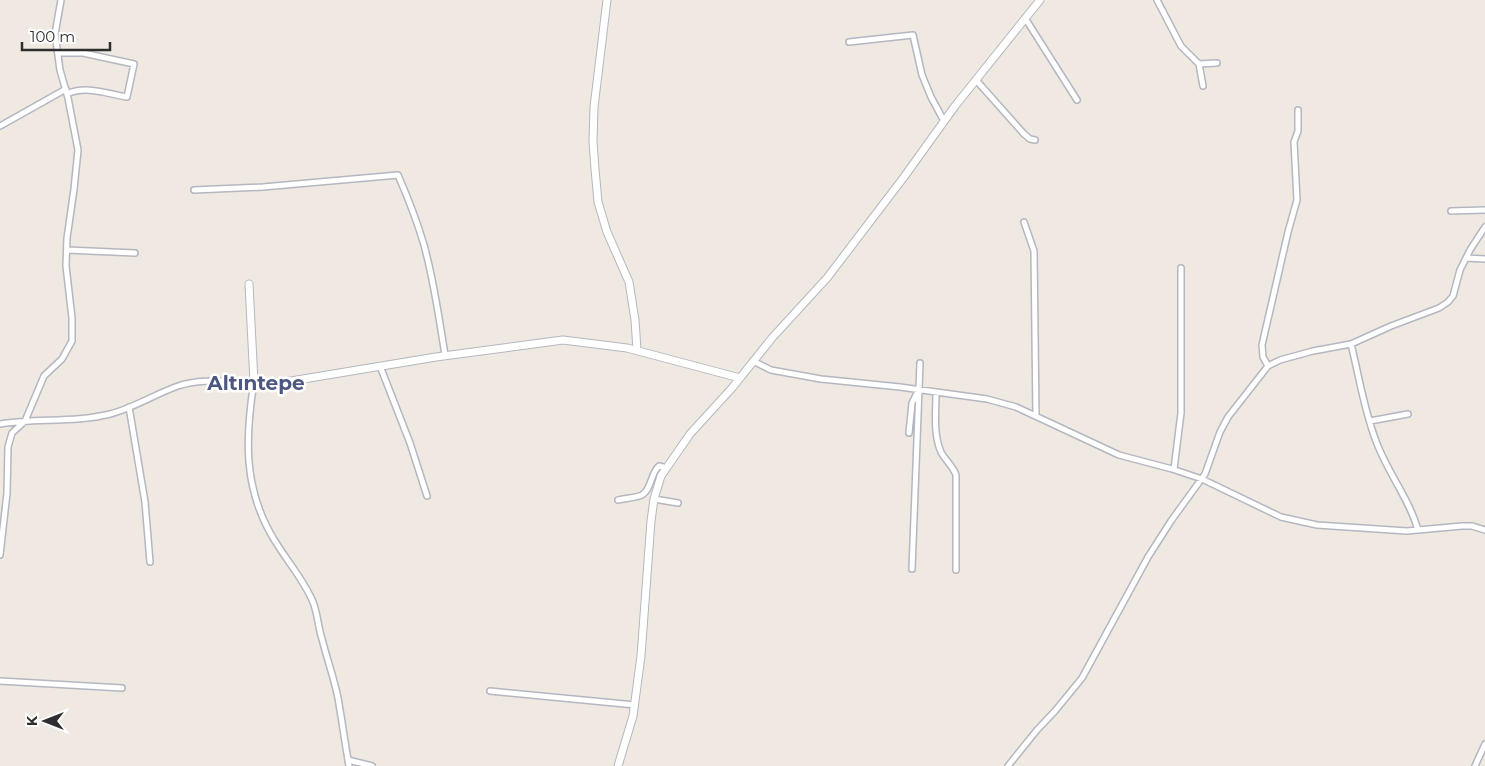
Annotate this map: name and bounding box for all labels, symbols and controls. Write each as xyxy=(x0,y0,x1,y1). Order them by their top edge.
scale bar xyxy=(22,20,110,52)
text: 100 m xyxy=(30,27,75,46)
district label: Altıntepe xyxy=(206,371,305,395)
north arrow xyxy=(20,696,70,746)
text: K xyxy=(23,715,41,726)

